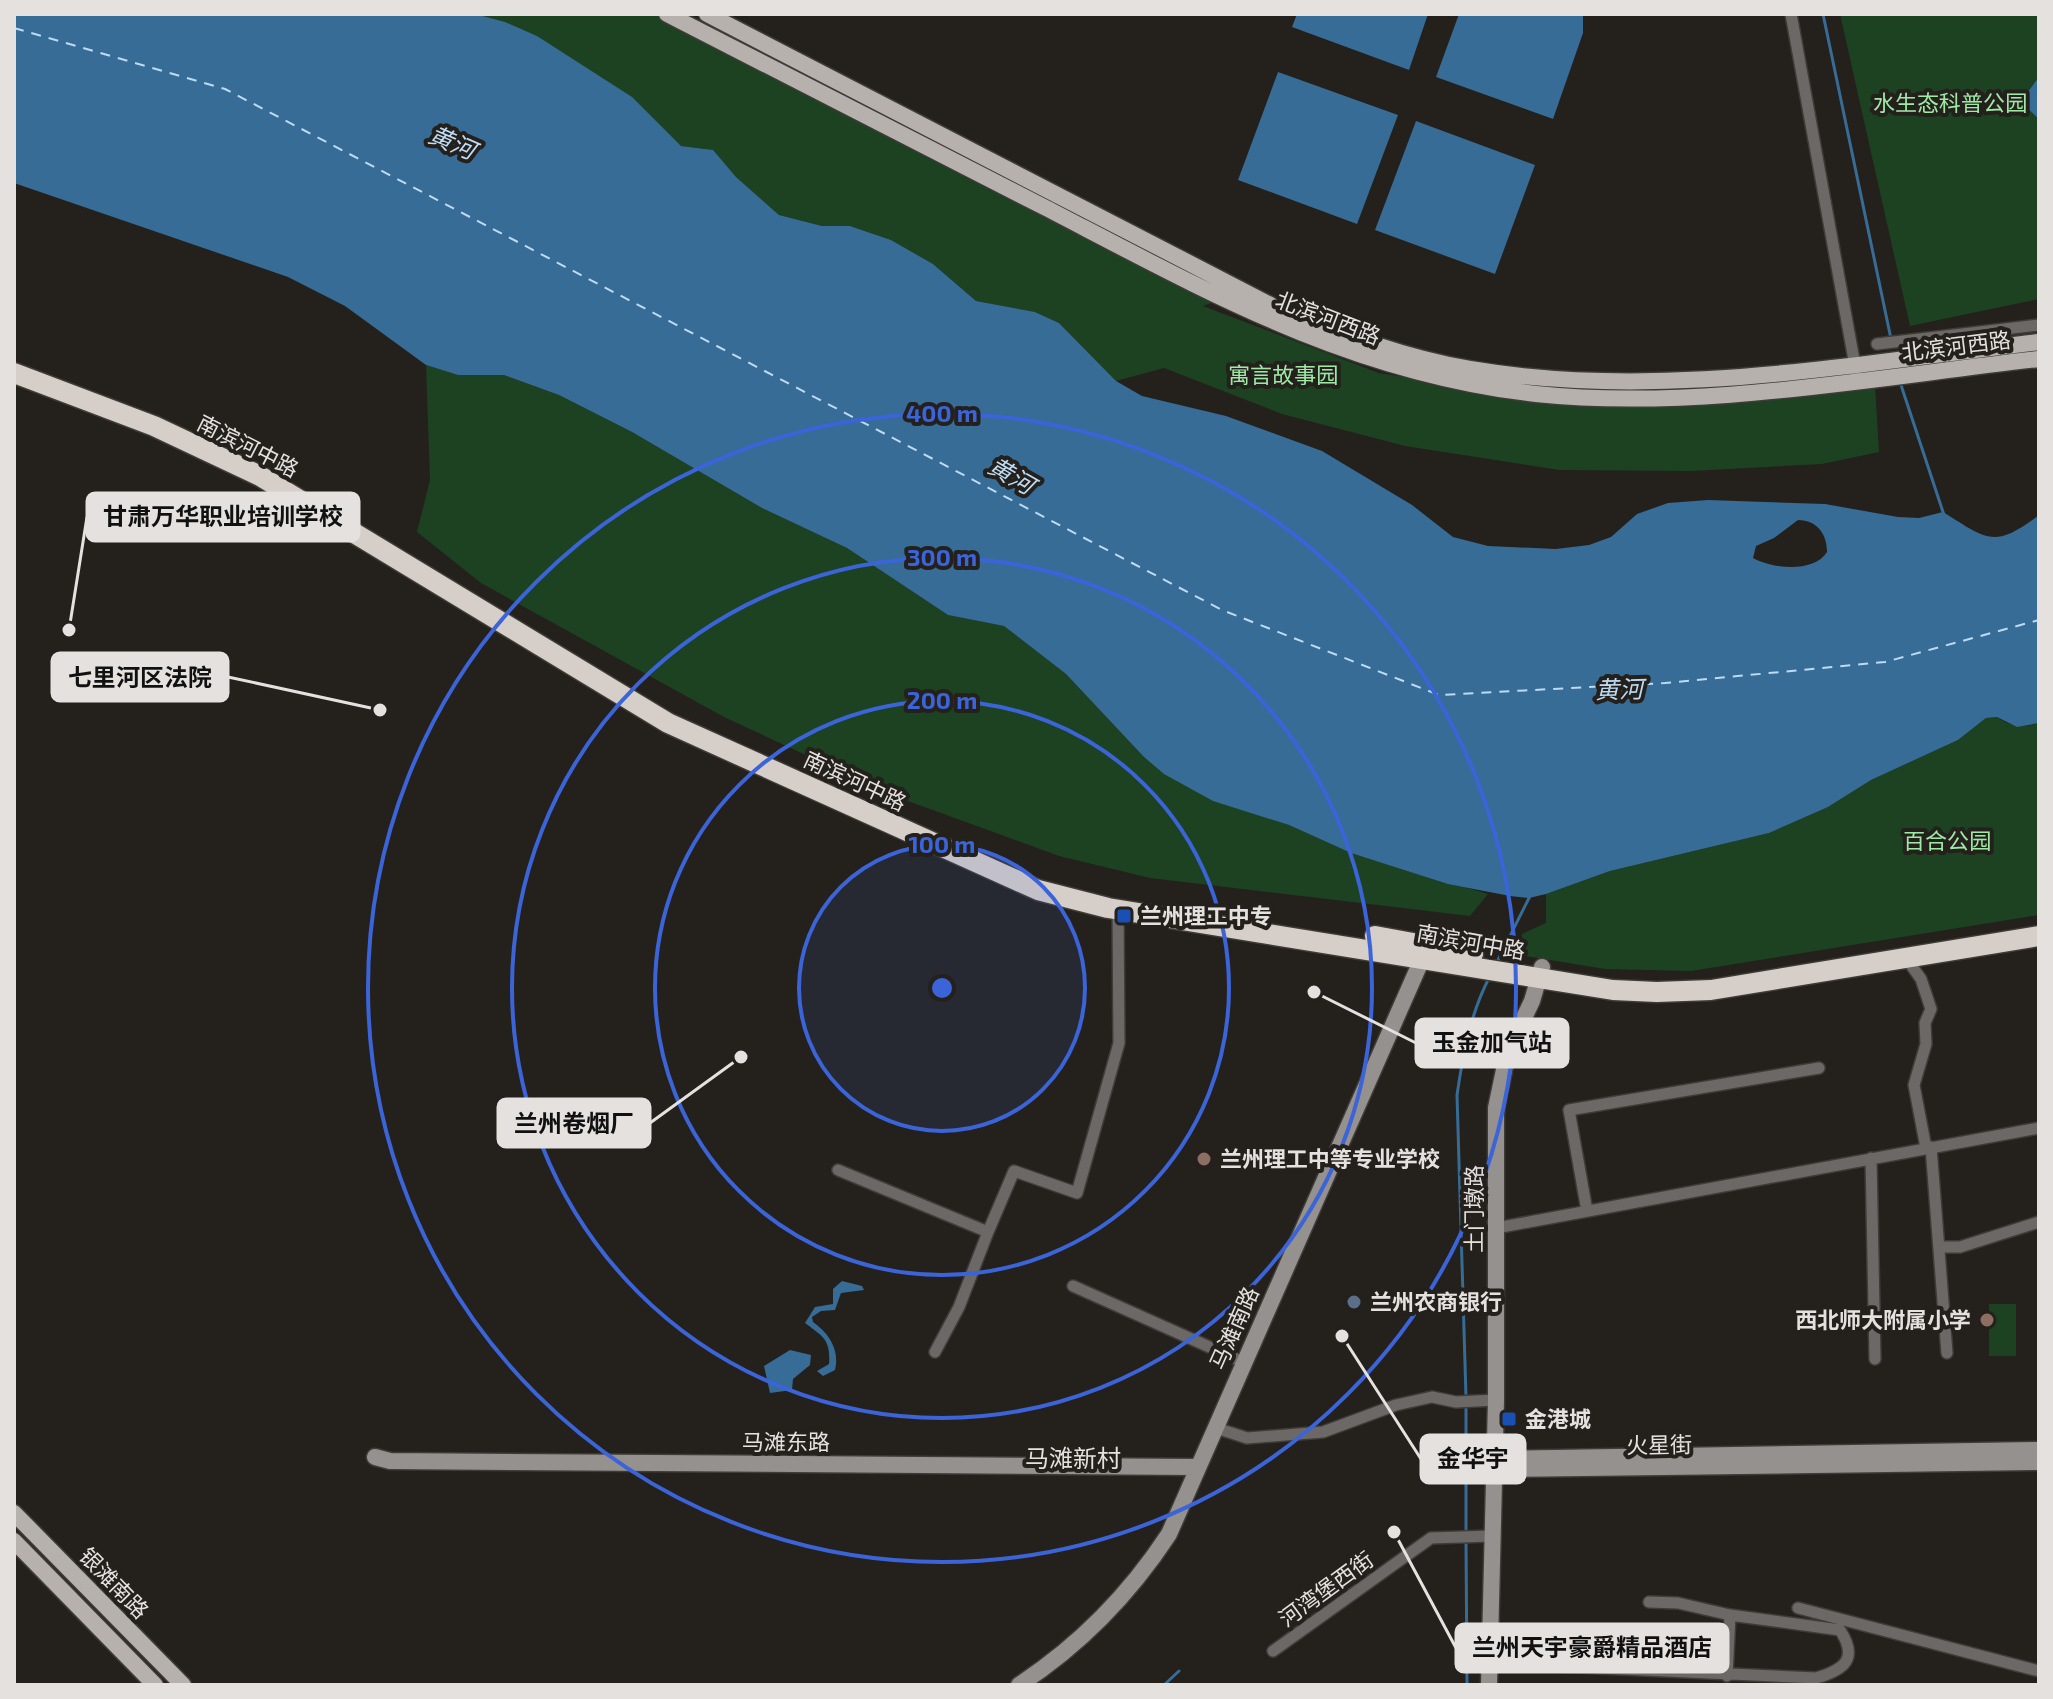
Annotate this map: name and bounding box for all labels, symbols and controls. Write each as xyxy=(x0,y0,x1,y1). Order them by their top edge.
park label: 水生态科普公园 xyxy=(1873,89,2027,115)
water label: 黄河 xyxy=(425,119,484,166)
street label: 北滨河西路 xyxy=(1272,285,1384,349)
street label: 北滨河西路 xyxy=(1900,325,2012,365)
park label: 寓言故事园 xyxy=(1228,361,1338,387)
text: 400 m xyxy=(906,398,978,427)
street label: 南滨河中路 xyxy=(194,409,303,482)
water label: 黄河 xyxy=(984,450,1043,501)
callout: 甘肃万华职业培训学校 xyxy=(87,493,359,541)
text: 甘肃万华职业培训学校 xyxy=(103,501,343,530)
text: 300 m xyxy=(907,542,977,571)
callout: 七里河区法院 xyxy=(52,653,228,701)
text: 七里河区法院 xyxy=(68,662,212,691)
water label: 黄河 xyxy=(1595,674,1647,703)
text: 200 m xyxy=(907,685,977,714)
street label: 南滨河中路 xyxy=(800,745,911,815)
park label: 百合公园 xyxy=(1903,827,1991,853)
text: 100 m xyxy=(909,829,975,858)
place label: 兰州理工中专 xyxy=(1140,902,1272,928)
marker: 兰州理工中专 xyxy=(1115,907,1133,925)
street label: 南滨河中路 xyxy=(1415,919,1528,963)
centre of rings xyxy=(928,974,956,1002)
callout: 玉金加气站 xyxy=(1416,1019,1568,1067)
text: 玉金加气站 xyxy=(1432,1027,1552,1056)
callout: 兰州卷烟厂 xyxy=(498,1099,650,1147)
text: 兰州卷烟厂 xyxy=(514,1108,634,1137)
place label: 兰州理工中等专业学校 xyxy=(1220,1145,1440,1171)
marker: 兰州理工中等专业学校 xyxy=(1195,1150,1213,1168)
street label: 土门墩路 xyxy=(1460,1165,1486,1253)
street label: 马滩南路 xyxy=(1203,1282,1263,1373)
place label: 兰州农商银行 xyxy=(1370,1288,1502,1314)
marker: 兰州农商银行 xyxy=(1345,1293,1363,1311)
place label: 西北师大附属小学 xyxy=(1795,1306,1971,1332)
marker: 西北师大附属小学 xyxy=(1978,1311,1996,1329)
place label: 金港城 xyxy=(1525,1405,1591,1431)
marker: 金港城 xyxy=(1500,1410,1518,1428)
street label: 马滩东路 xyxy=(742,1428,830,1454)
street label: 火星街 xyxy=(1626,1430,1692,1458)
callout: 金华宇 xyxy=(1421,1435,1525,1483)
district label: 马滩新村 xyxy=(1025,1443,1121,1472)
text: 金华宇 xyxy=(1437,1443,1509,1472)
street label: 银滩南路 xyxy=(75,1542,155,1623)
street label: 河湾堡西街 xyxy=(1273,1545,1378,1631)
callout: 兰州天宇豪爵精品酒店 xyxy=(1456,1624,1728,1672)
text: 兰州天宇豪爵精品酒店 xyxy=(1472,1632,1712,1661)

